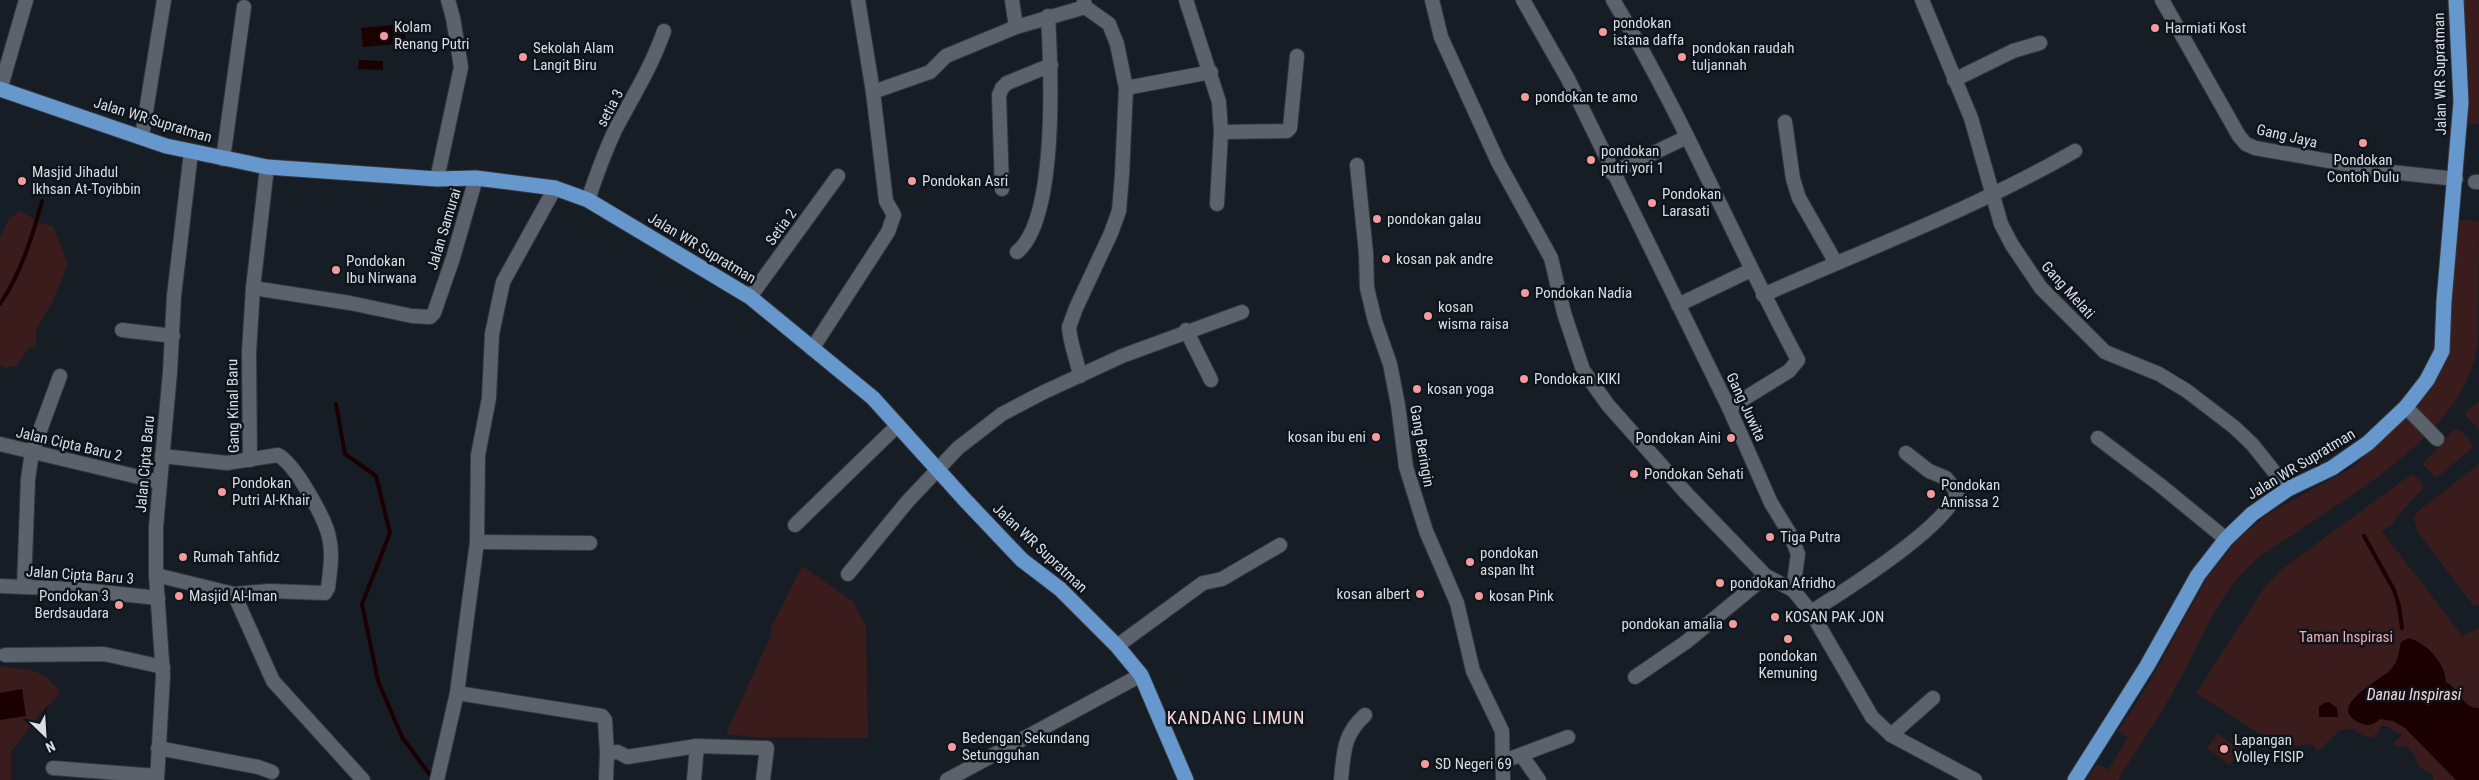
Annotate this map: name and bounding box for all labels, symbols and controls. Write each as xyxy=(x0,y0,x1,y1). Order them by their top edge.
street label: Jalan WR Supratman xyxy=(2430,13,2450,135)
place label: pondokan istana daffa xyxy=(1613,14,1684,49)
place label: Kolam Renang Putri xyxy=(394,18,470,53)
place label: Harmiati Kost xyxy=(2165,19,2246,37)
marker: Harmiati Kost xyxy=(2149,22,2161,34)
marker: pondokan istana daffa xyxy=(1597,26,1609,38)
marker: Kolam Renang Putri xyxy=(378,30,390,42)
place label: Sekolah Alam Langit Biru xyxy=(533,39,614,74)
place label: pondokan raudah tuljannah xyxy=(1692,39,1794,74)
marker: Sekolah Alam Langit Biru xyxy=(517,51,529,63)
marker: pondokan raudah tuljannah xyxy=(1676,51,1688,63)
street label: setia 3 xyxy=(593,86,627,130)
place label: pondokan te amo xyxy=(1535,88,1638,106)
marker: pondokan te amo xyxy=(1519,91,1531,103)
street label: Jalan WR Supratman xyxy=(92,93,214,147)
street label: Gang Jaya xyxy=(2255,120,2319,152)
marker: Pondokan Contoh Dulu xyxy=(2357,137,2369,149)
place label: pondokan putri yori 1 xyxy=(1601,142,1664,177)
place label: Pondokan Contoh Dulu xyxy=(2327,151,2399,186)
marker: pondokan putri yori 1 xyxy=(1585,154,1597,166)
place label: Masjid Jihadul Ikhsan At-Toyibbin xyxy=(32,163,141,198)
place label: Pondokan Asri xyxy=(922,172,1008,190)
marker: Masjid Jihadul Ikhsan At-Toyibbin xyxy=(16,175,28,187)
marker: Pondokan Asri xyxy=(906,175,918,187)
place label: Pondokan Larasati xyxy=(1662,185,1721,220)
street label: Jalan Samurai xyxy=(423,186,465,272)
marker: Pondokan Larasati xyxy=(1646,197,1658,209)
street label: Setia 2 xyxy=(762,205,800,249)
street label: Jalan WR Supratman xyxy=(645,209,759,287)
place label: pondokan galau xyxy=(1387,210,1481,228)
marker: pondokan galau xyxy=(1371,213,1383,225)
place label: kosan pak andre xyxy=(1396,250,1493,268)
place label: Pondokan Ibu Nirwana xyxy=(346,252,417,287)
marker: kosan pak andre xyxy=(1380,253,1392,265)
street label: Gang Melati xyxy=(2038,258,2098,322)
marker: Pondokan Ibu Nirwana xyxy=(330,264,342,276)
place label: Pondokan Nadia xyxy=(1535,284,1632,302)
marker: Pondokan Nadia xyxy=(1519,287,1531,299)
place label: kosan wisma raisa xyxy=(1438,298,1509,333)
marker: kosan wisma raisa xyxy=(1422,310,1434,322)
street label: Gang Kinal Baru xyxy=(223,359,243,453)
place label: Pondokan KIKI xyxy=(1534,370,1621,388)
street label: Gang Juwita xyxy=(1722,370,1770,444)
marker: Pondokan KIKI xyxy=(1518,373,1530,385)
place label: kosan yoga xyxy=(1427,380,1494,398)
marker: kosan yoga xyxy=(1411,383,1423,395)
street label: Gang Beringin xyxy=(1406,404,1438,488)
street label: Jalan Cipta Baru xyxy=(132,415,158,513)
street label: Jalan Cipta Baru 2 xyxy=(14,423,124,465)
street label: Jalan WR Supratman xyxy=(2244,425,2358,503)
place label: kosan ibu eni xyxy=(1288,428,1366,446)
place label: Pondokan Aini xyxy=(1636,429,1721,447)
marker: kosan ibu eni xyxy=(1370,431,1382,443)
marker: Pondokan Aini xyxy=(1725,432,1737,444)
place label: Pondokan Sehati xyxy=(1644,465,1744,483)
marker: Pondokan Sehati xyxy=(1628,468,1640,480)
place label: Pondokan Putri Al-Khair xyxy=(232,474,310,509)
place label: Pondokan Annissa 2 xyxy=(1941,476,2000,511)
marker: Pondokan Putri Al-Khair xyxy=(216,486,228,498)
marker: Pondokan Annissa 2 xyxy=(1925,488,1937,500)
street label: Jalan WR Supratman xyxy=(989,500,1091,596)
place label: Tiga Putra xyxy=(1780,528,1841,546)
marker: Tiga Putra xyxy=(1764,531,1776,543)
place label: pondokan aspan lht xyxy=(1480,544,1538,579)
place label: Rumah Tahfidz xyxy=(193,548,280,566)
marker: Rumah Tahfidz xyxy=(177,551,189,563)
marker: pondokan aspan lht xyxy=(1464,556,1476,568)
street label: Jalan Cipta Baru 3 xyxy=(25,562,135,588)
place label: pondokan Afridho xyxy=(1730,574,1835,592)
marker: pondokan Afridho xyxy=(1714,577,1726,589)
place label: kosan albert xyxy=(1337,585,1410,603)
place label: Pondokan 3 Berdsaudara xyxy=(35,587,109,622)
place label: Masjid Al-Iman xyxy=(189,587,277,605)
place label: kosan Pink xyxy=(1489,587,1554,605)
marker: kosan albert xyxy=(1414,588,1426,600)
marker: Masjid Al-Iman xyxy=(173,590,185,602)
marker: kosan Pink xyxy=(1473,590,1485,602)
marker: Pondokan 3 Berdsaudara xyxy=(113,599,125,611)
place label: KOSAN PAK JON xyxy=(1785,608,1884,626)
marker: KOSAN PAK JON xyxy=(1769,611,1781,623)
place label: pondokan amalia xyxy=(1621,615,1723,633)
marker: pondokan amalia xyxy=(1727,618,1739,630)
park label: Taman Inspirasi xyxy=(2299,628,2393,646)
marker: pondokan Kemuning xyxy=(1782,633,1794,645)
place label: pondokan Kemuning xyxy=(1759,647,1817,682)
water label: Danau Inspirasi xyxy=(2367,685,2462,704)
district label: KANDANG LIMUN xyxy=(1167,707,1305,728)
north arrow xyxy=(20,710,70,760)
place label: Bedengan Sekundang Setungguhan xyxy=(962,729,1090,764)
place label: Lapangan Volley FISIP xyxy=(2234,731,2304,766)
text: N xyxy=(43,738,58,756)
marker: Bedengan Sekundang Setungguhan xyxy=(946,741,958,753)
marker: Lapangan Volley FISIP xyxy=(2218,743,2230,755)
place label: SD Negeri 69 xyxy=(1435,755,1512,773)
marker: SD Negeri 69 xyxy=(1419,758,1431,770)

